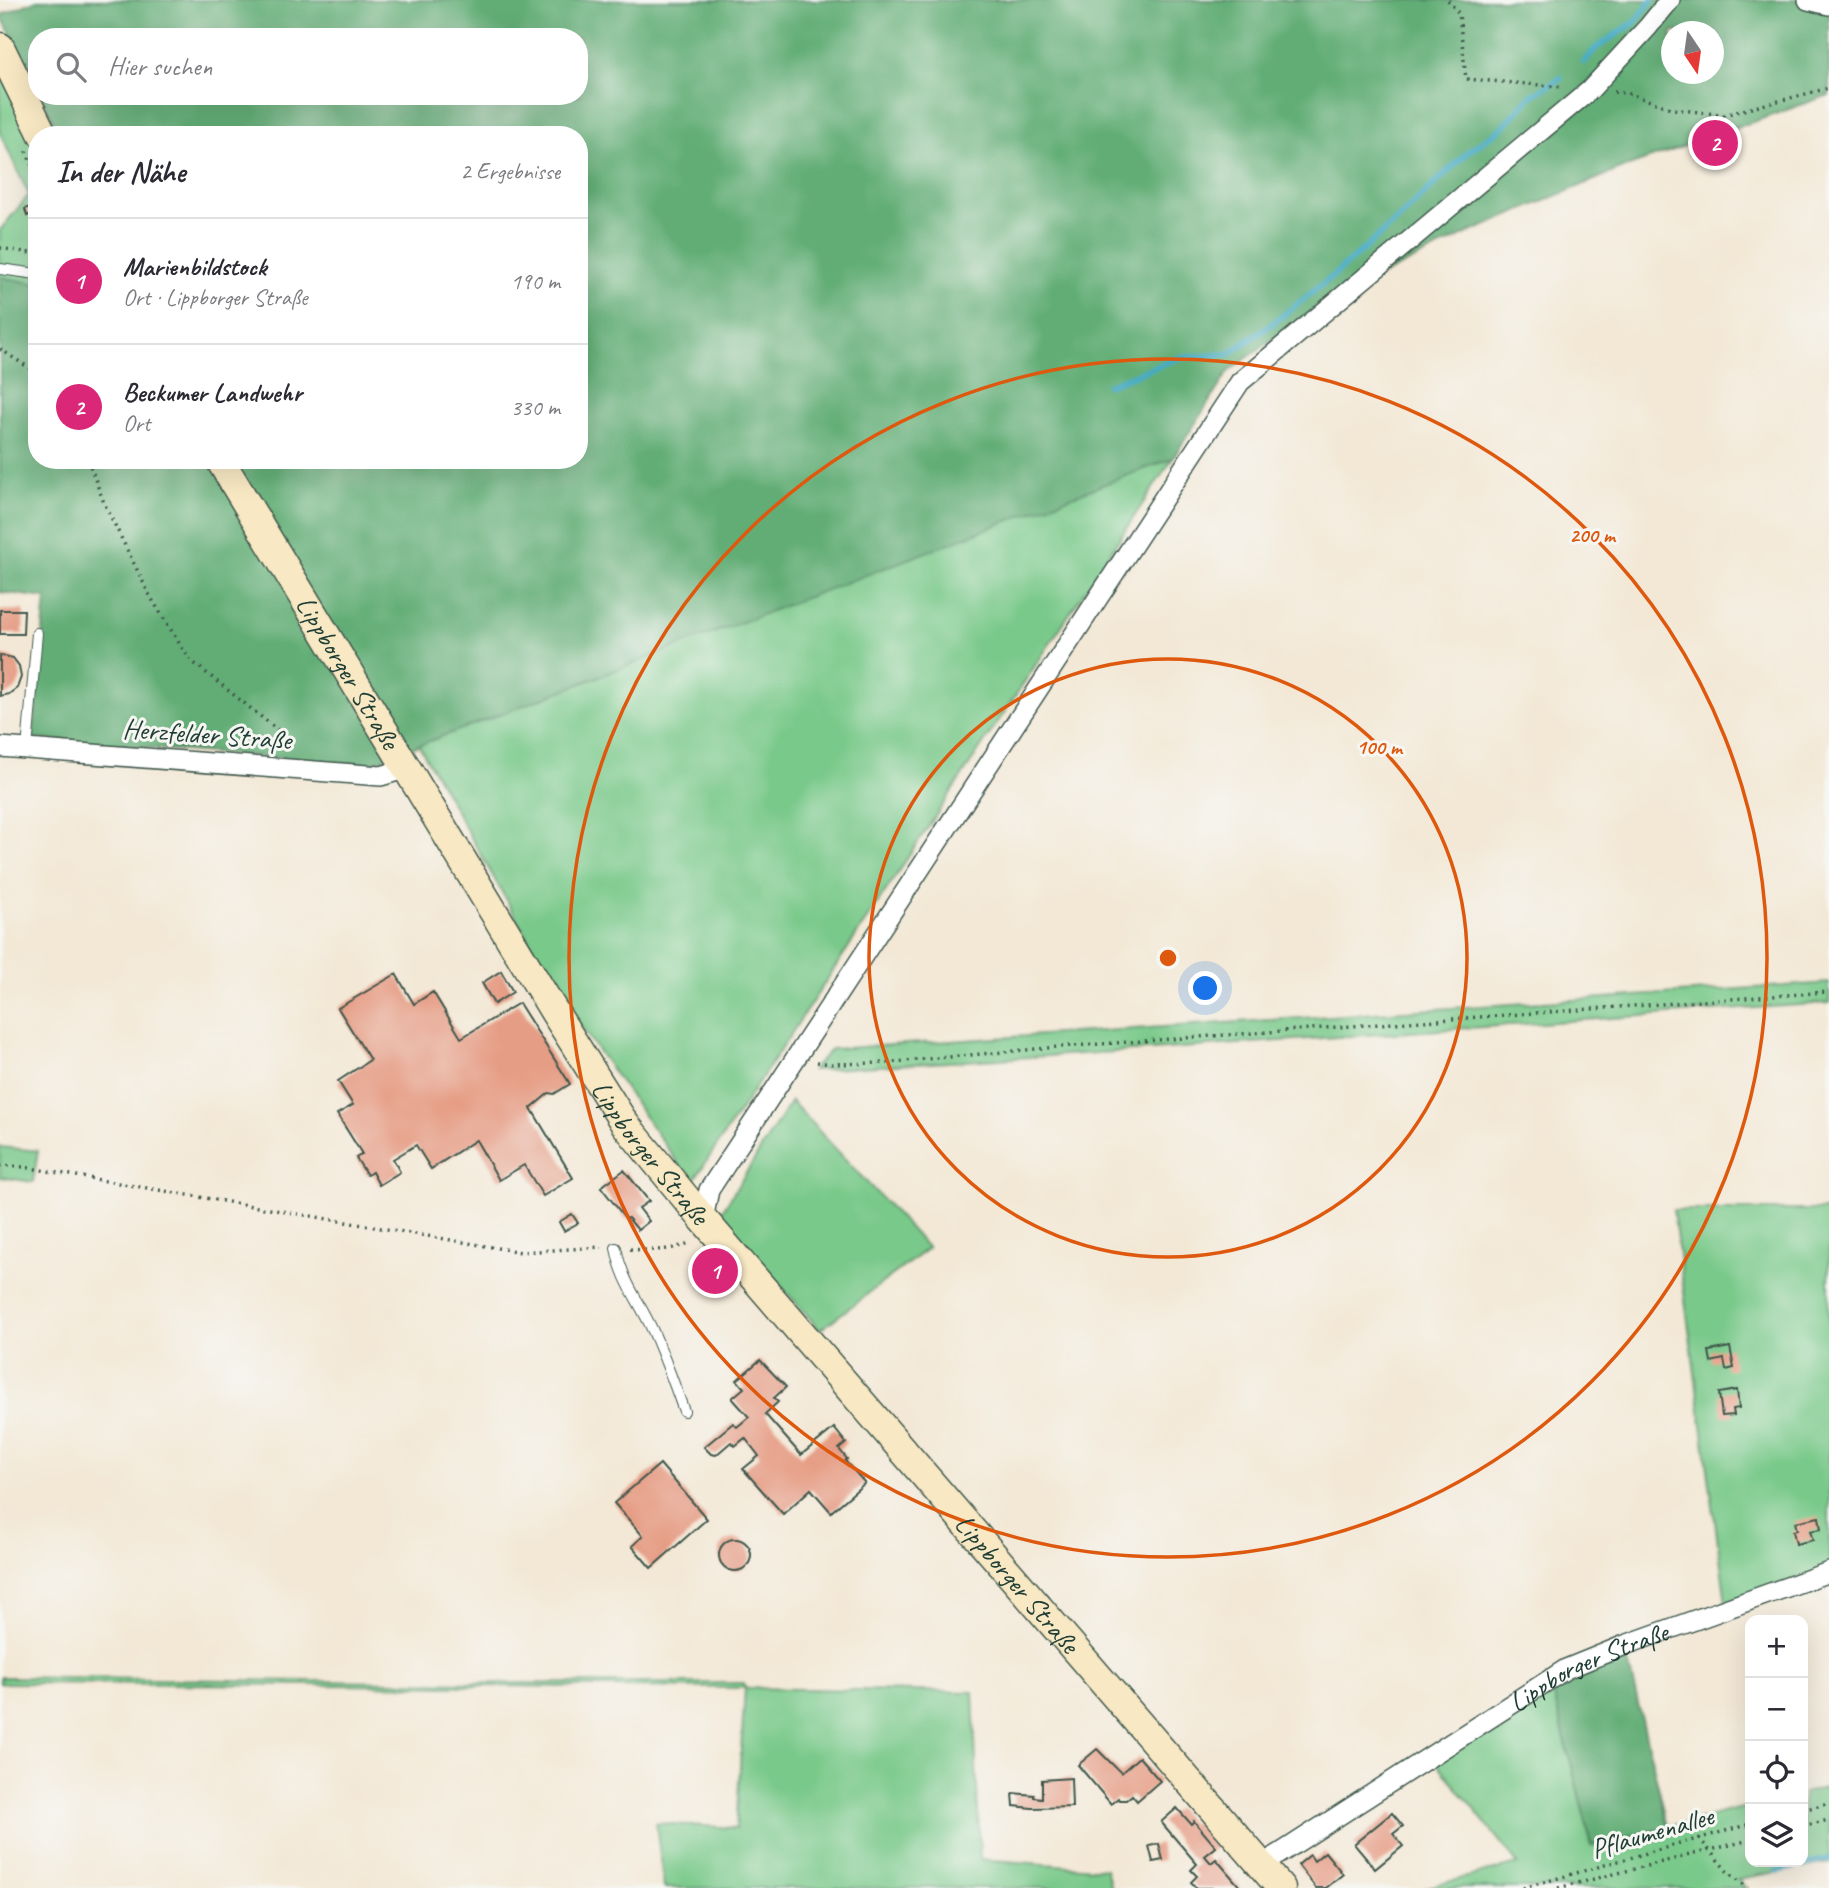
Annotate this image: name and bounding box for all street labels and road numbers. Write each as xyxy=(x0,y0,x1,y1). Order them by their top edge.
street label: Lippborger Straße xyxy=(289,589,409,757)
street label: Herzfelder Straße xyxy=(122,711,294,757)
street label: Lippborger Straße xyxy=(584,1074,719,1233)
street label: Lippborger Straße xyxy=(948,1506,1089,1661)
street label: Lippborger Straße xyxy=(1502,1613,1674,1719)
street label: Pflaumenallee xyxy=(1587,1797,1719,1866)

